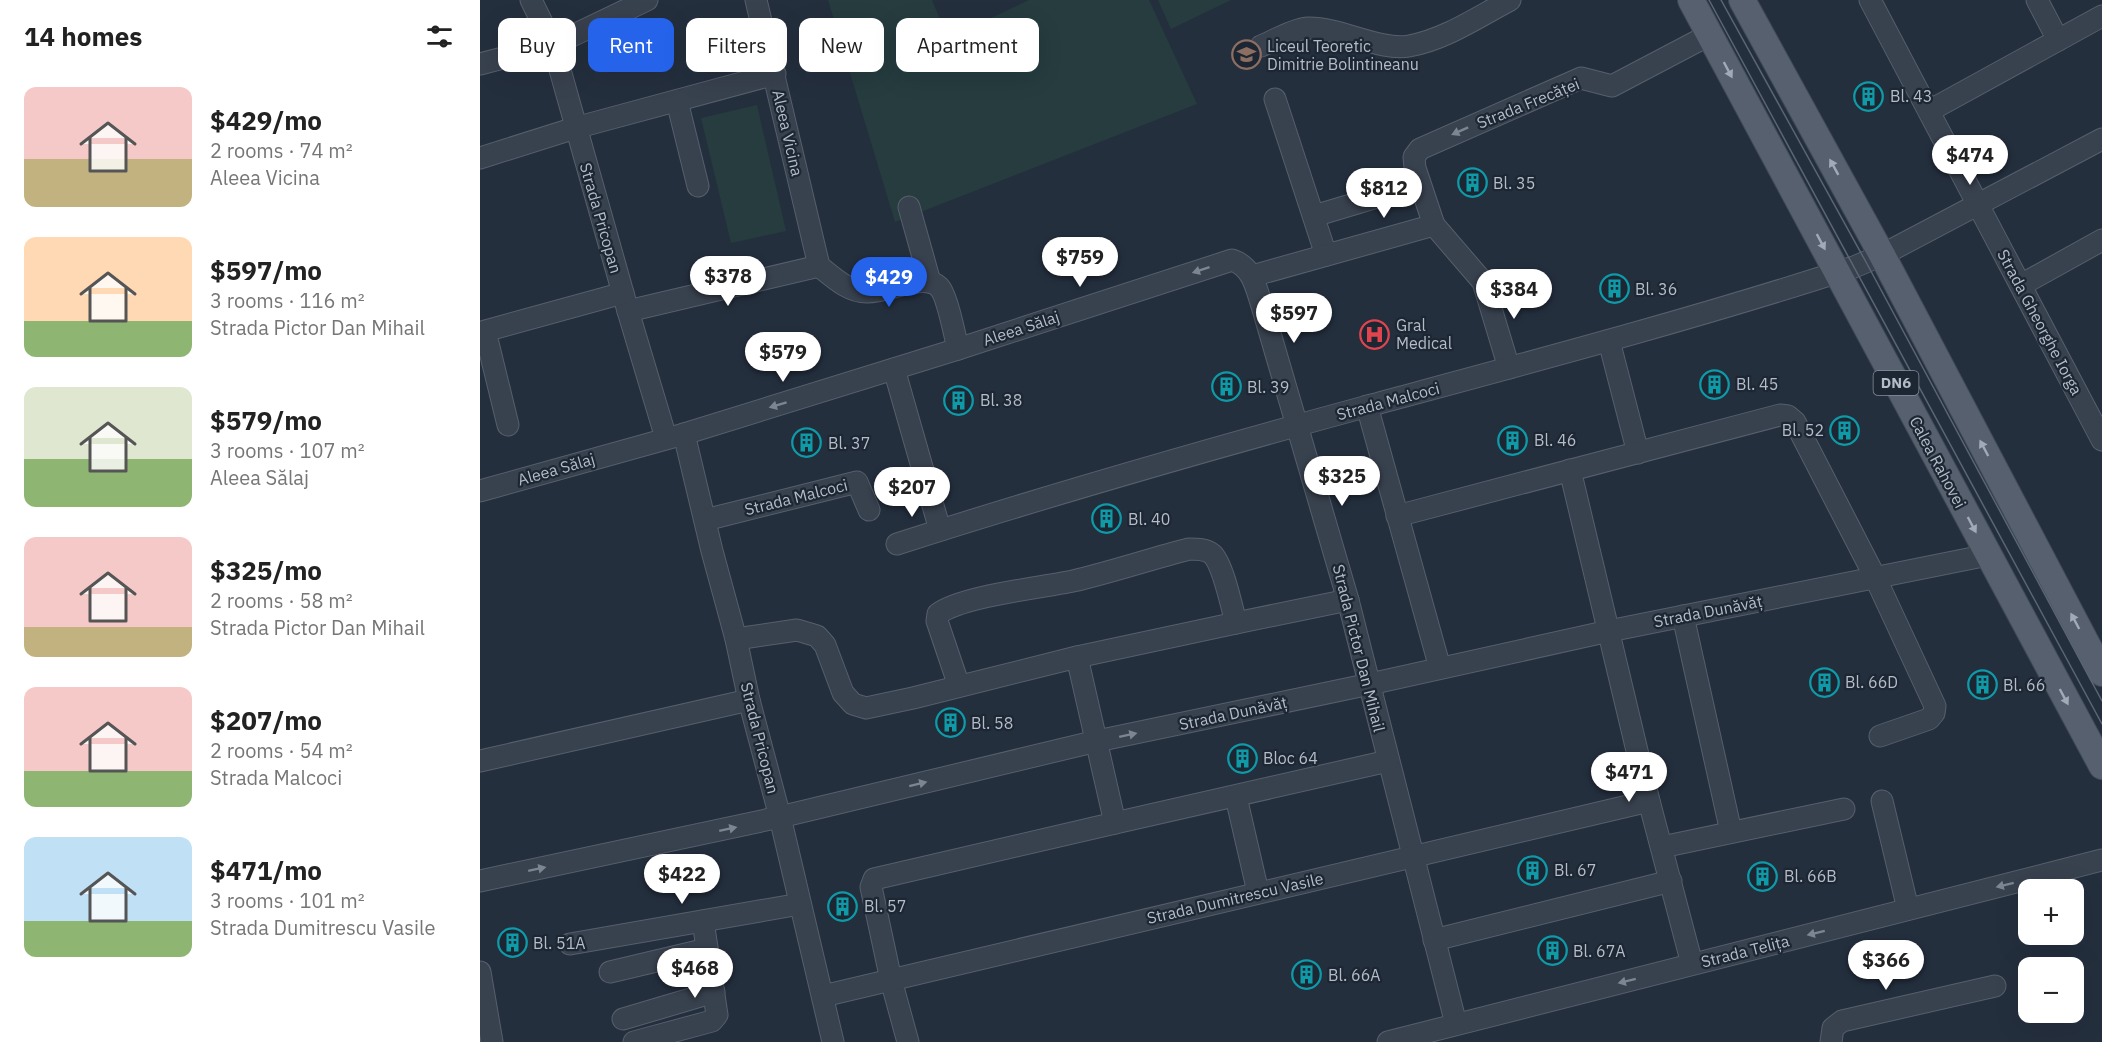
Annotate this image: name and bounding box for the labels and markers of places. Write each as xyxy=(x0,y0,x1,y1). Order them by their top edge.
place label: Liceul Teoretic Dimitrie Bolintineanu xyxy=(1267,36,1419,74)
school or university icon: Liceul Teoretic Dimitrie Bolintineanu xyxy=(1230,39,1262,71)
building icon: Bl. 43 xyxy=(1853,80,1885,112)
place label: Bl. 43 xyxy=(1890,86,1932,106)
pin: $474 xyxy=(1934,135,2006,186)
building icon: Bl. 35 xyxy=(1456,167,1488,199)
pin: $812 xyxy=(1348,168,1420,219)
place label: Bl. 35 xyxy=(1493,173,1535,193)
pin: $759 xyxy=(1044,237,1116,288)
pin: $378 xyxy=(692,256,764,307)
pin: $429 xyxy=(853,257,925,308)
pin: $384 xyxy=(1478,269,1550,320)
building icon: Bl. 36 xyxy=(1598,273,1630,305)
place label: Bl. 36 xyxy=(1635,279,1677,299)
pin: $597 xyxy=(1258,293,1330,344)
place label: Gral Medical xyxy=(1396,315,1452,353)
hospital icon: Gral Medical xyxy=(1359,318,1391,350)
pin: $579 xyxy=(747,332,819,383)
building icon: Bl. 45 xyxy=(1699,368,1731,400)
building icon: Bl. 39 xyxy=(1210,371,1242,403)
place label: Bl. 45 xyxy=(1736,374,1778,394)
place label: Bl. 39 xyxy=(1247,377,1289,397)
building icon: Bl. 38 xyxy=(943,384,975,416)
place label: Bl. 38 xyxy=(980,390,1022,410)
building icon: Bl. 52 xyxy=(1829,414,1861,446)
place label: Bl. 52 xyxy=(1782,420,1824,440)
building icon: Bl. 46 xyxy=(1497,424,1529,456)
building icon: Bl. 37 xyxy=(791,427,823,459)
place label: Bl. 46 xyxy=(1534,430,1576,450)
place label: Bl. 37 xyxy=(828,433,870,453)
pin: $325 xyxy=(1306,456,1378,507)
pin: $207 xyxy=(876,467,948,518)
building icon: Bl. 40 xyxy=(1091,503,1123,535)
place label: Bl. 40 xyxy=(1128,509,1170,529)
building icon: Bl. 66D xyxy=(1808,666,1840,698)
building icon: Bl. 66 xyxy=(1966,669,1998,701)
place label: Bl. 66D xyxy=(1845,672,1898,692)
place label: Bl. 66 xyxy=(2003,675,2045,695)
building icon: Bl. 58 xyxy=(934,707,966,739)
place label: Bl. 58 xyxy=(971,713,1013,733)
building icon: Bloc 64 xyxy=(1226,742,1258,774)
place label: Bloc 64 xyxy=(1263,748,1318,768)
pin: $471 xyxy=(1593,752,1665,803)
pin: $422 xyxy=(646,854,718,905)
building icon: Bl. 67 xyxy=(1517,854,1549,886)
place label: Bl. 67 xyxy=(1554,860,1596,880)
building icon: Bl. 66B xyxy=(1747,860,1779,892)
place label: Bl. 66B xyxy=(1784,866,1837,886)
building icon: Bl. 57 xyxy=(827,890,859,922)
place label: Bl. 57 xyxy=(864,896,906,916)
building icon: Bl. 51A xyxy=(496,927,528,959)
place label: Bl. 51A xyxy=(533,933,586,953)
building icon: Bl. 67A xyxy=(1536,935,1568,967)
pin: $366 xyxy=(1850,940,1922,991)
place label: Bl. 67A xyxy=(1573,941,1626,961)
pin: $468 xyxy=(659,948,731,999)
building icon: Bl. 66A xyxy=(1291,959,1323,991)
place label: Bl. 66A xyxy=(1328,965,1381,985)

